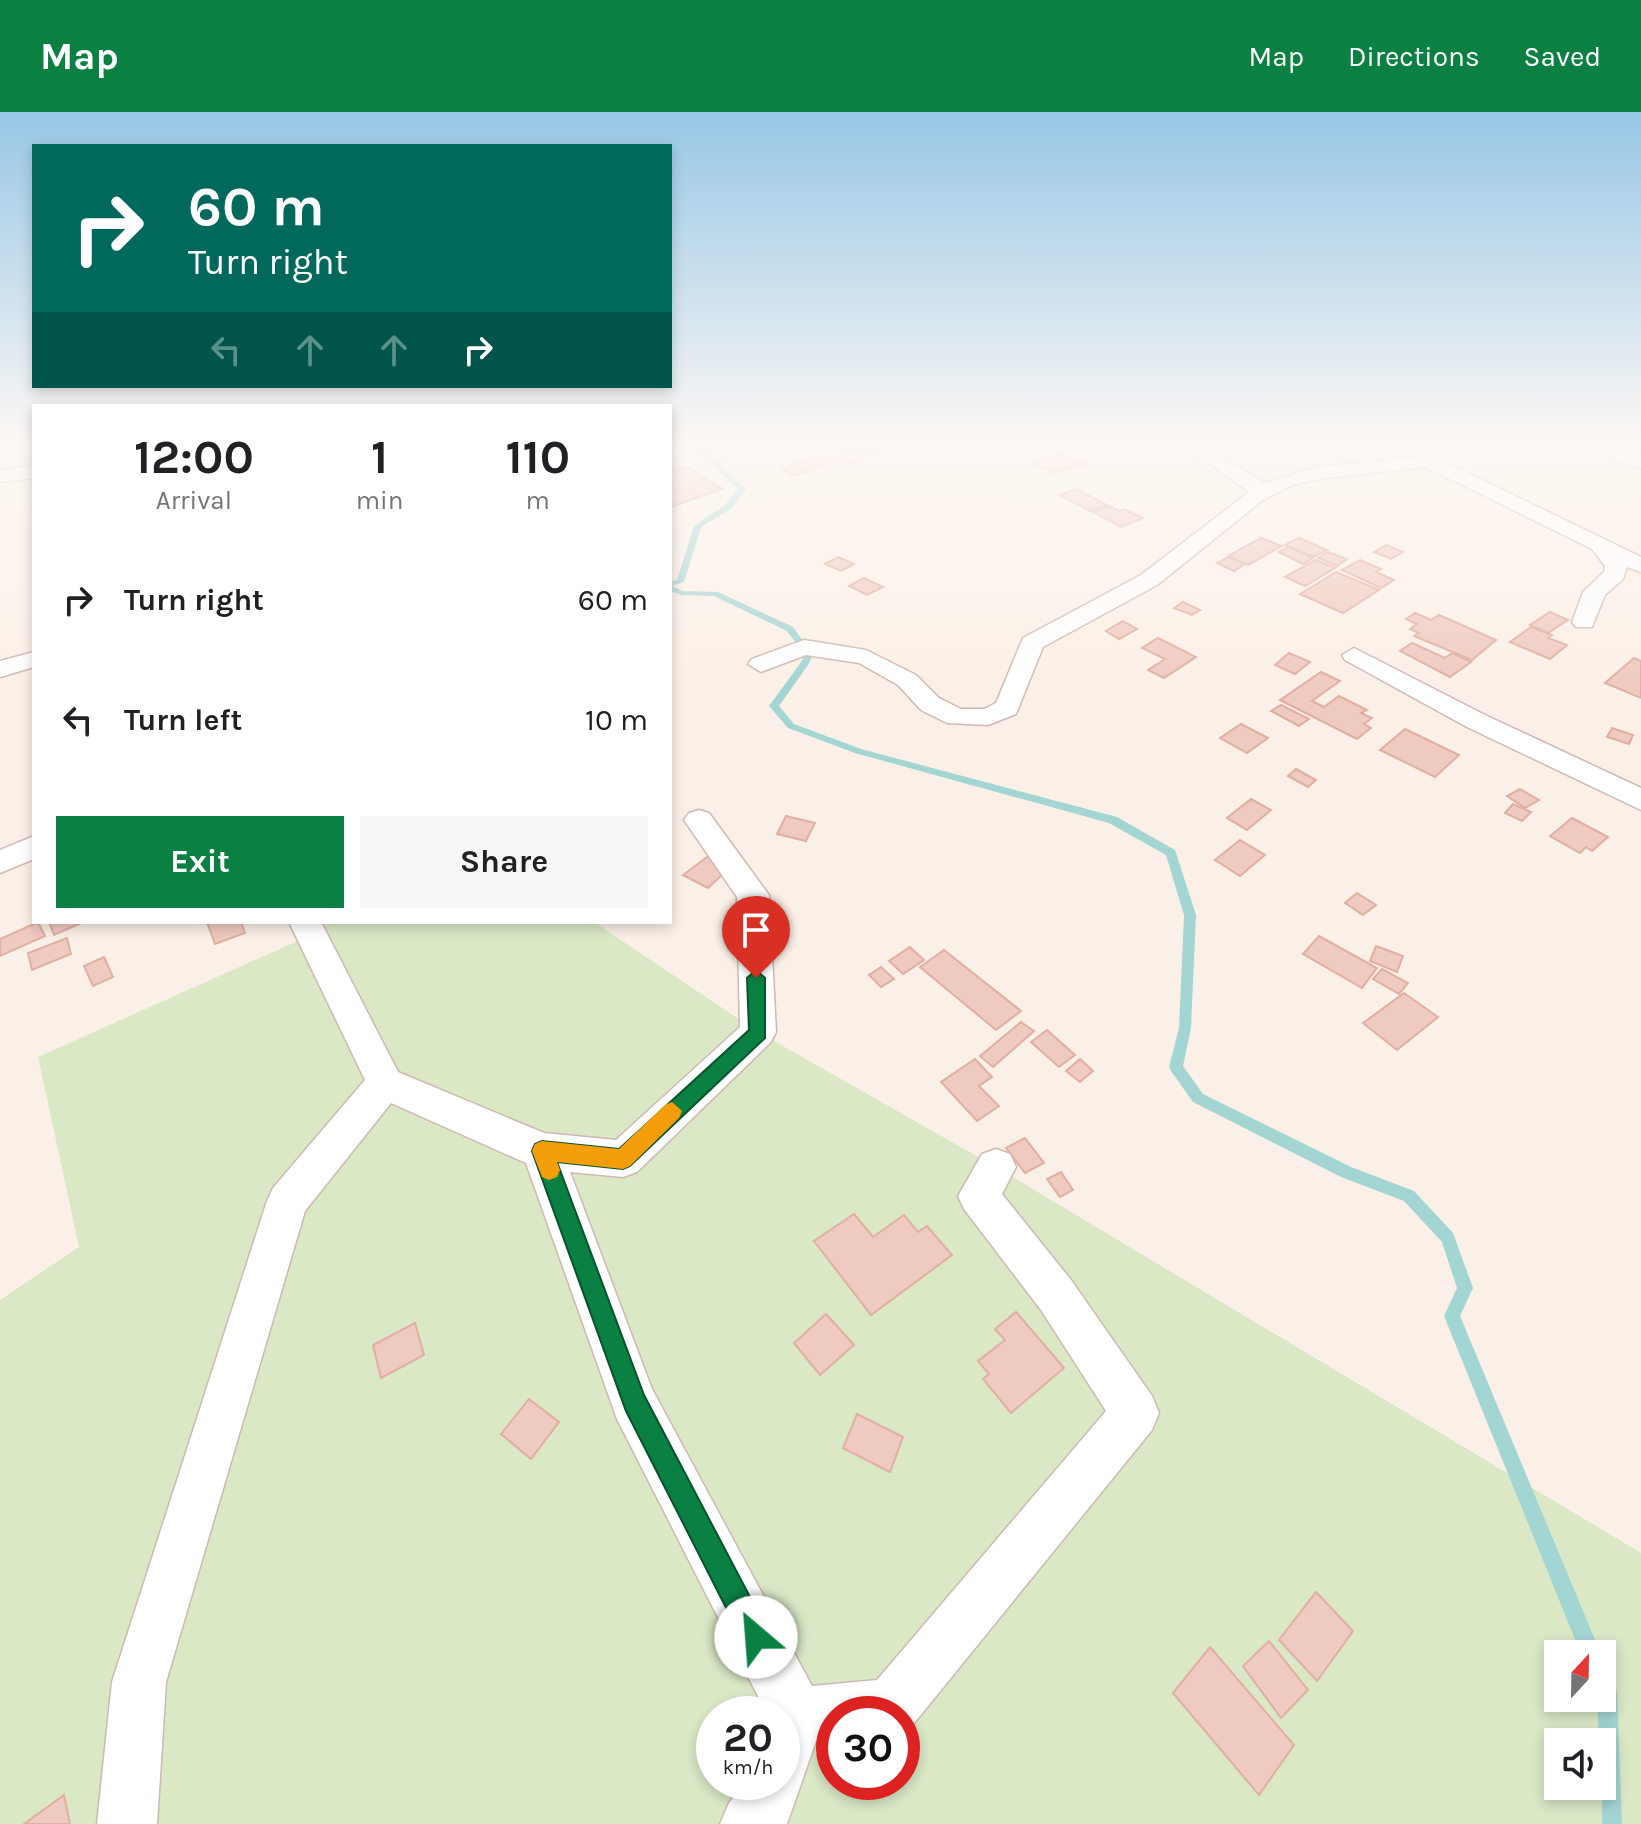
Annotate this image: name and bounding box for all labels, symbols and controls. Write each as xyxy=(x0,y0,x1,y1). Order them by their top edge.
text: Map xyxy=(40,34,119,79)
text: Map xyxy=(1249,40,1304,73)
text: Directions xyxy=(1348,40,1480,73)
text: Saved xyxy=(1524,40,1601,73)
text: 60 m xyxy=(188,174,325,239)
icon: right xyxy=(56,176,160,280)
text: Turn right xyxy=(188,241,348,283)
icon: left xyxy=(204,328,248,372)
icon: ahead xyxy=(288,328,332,372)
icon: ahead xyxy=(372,328,416,372)
icon: right xyxy=(456,328,500,372)
text: 12:00 xyxy=(134,429,254,485)
text: 1 xyxy=(371,429,388,485)
text: 110 xyxy=(505,429,570,485)
text: Arrival xyxy=(156,485,232,516)
text: min xyxy=(356,485,403,516)
text: m xyxy=(526,485,550,516)
icon: right xyxy=(56,578,100,622)
text: Turn right xyxy=(124,582,264,618)
text: 60 m xyxy=(578,582,648,618)
icon: left xyxy=(56,698,100,742)
text: Turn left xyxy=(124,702,242,738)
text: 10 m xyxy=(585,702,648,738)
button: Exit xyxy=(56,816,344,908)
button: Share xyxy=(360,816,648,908)
pin xyxy=(722,896,790,978)
icon: arrive xyxy=(734,908,778,952)
position arrow xyxy=(714,1595,798,1679)
north arrow xyxy=(1544,1640,1616,1712)
map controls xyxy=(1544,1640,1616,1800)
speed limit sign: 30 xyxy=(816,1696,920,1800)
text: 20 xyxy=(723,1714,773,1761)
button: sound xyxy=(1544,1728,1616,1800)
text: km/h xyxy=(723,1756,773,1779)

